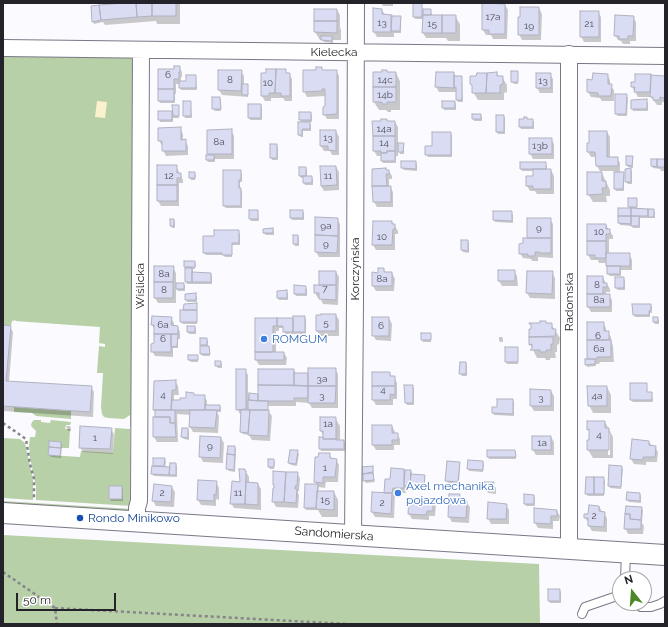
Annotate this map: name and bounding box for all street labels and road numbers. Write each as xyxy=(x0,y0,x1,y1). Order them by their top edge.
street label: Kielecka xyxy=(310,45,358,59)
street label: Korczyńska xyxy=(348,237,362,301)
street label: Wiślicka xyxy=(133,263,147,309)
street label: Radomska xyxy=(562,273,576,331)
street label: Sandomierska xyxy=(294,524,374,544)

